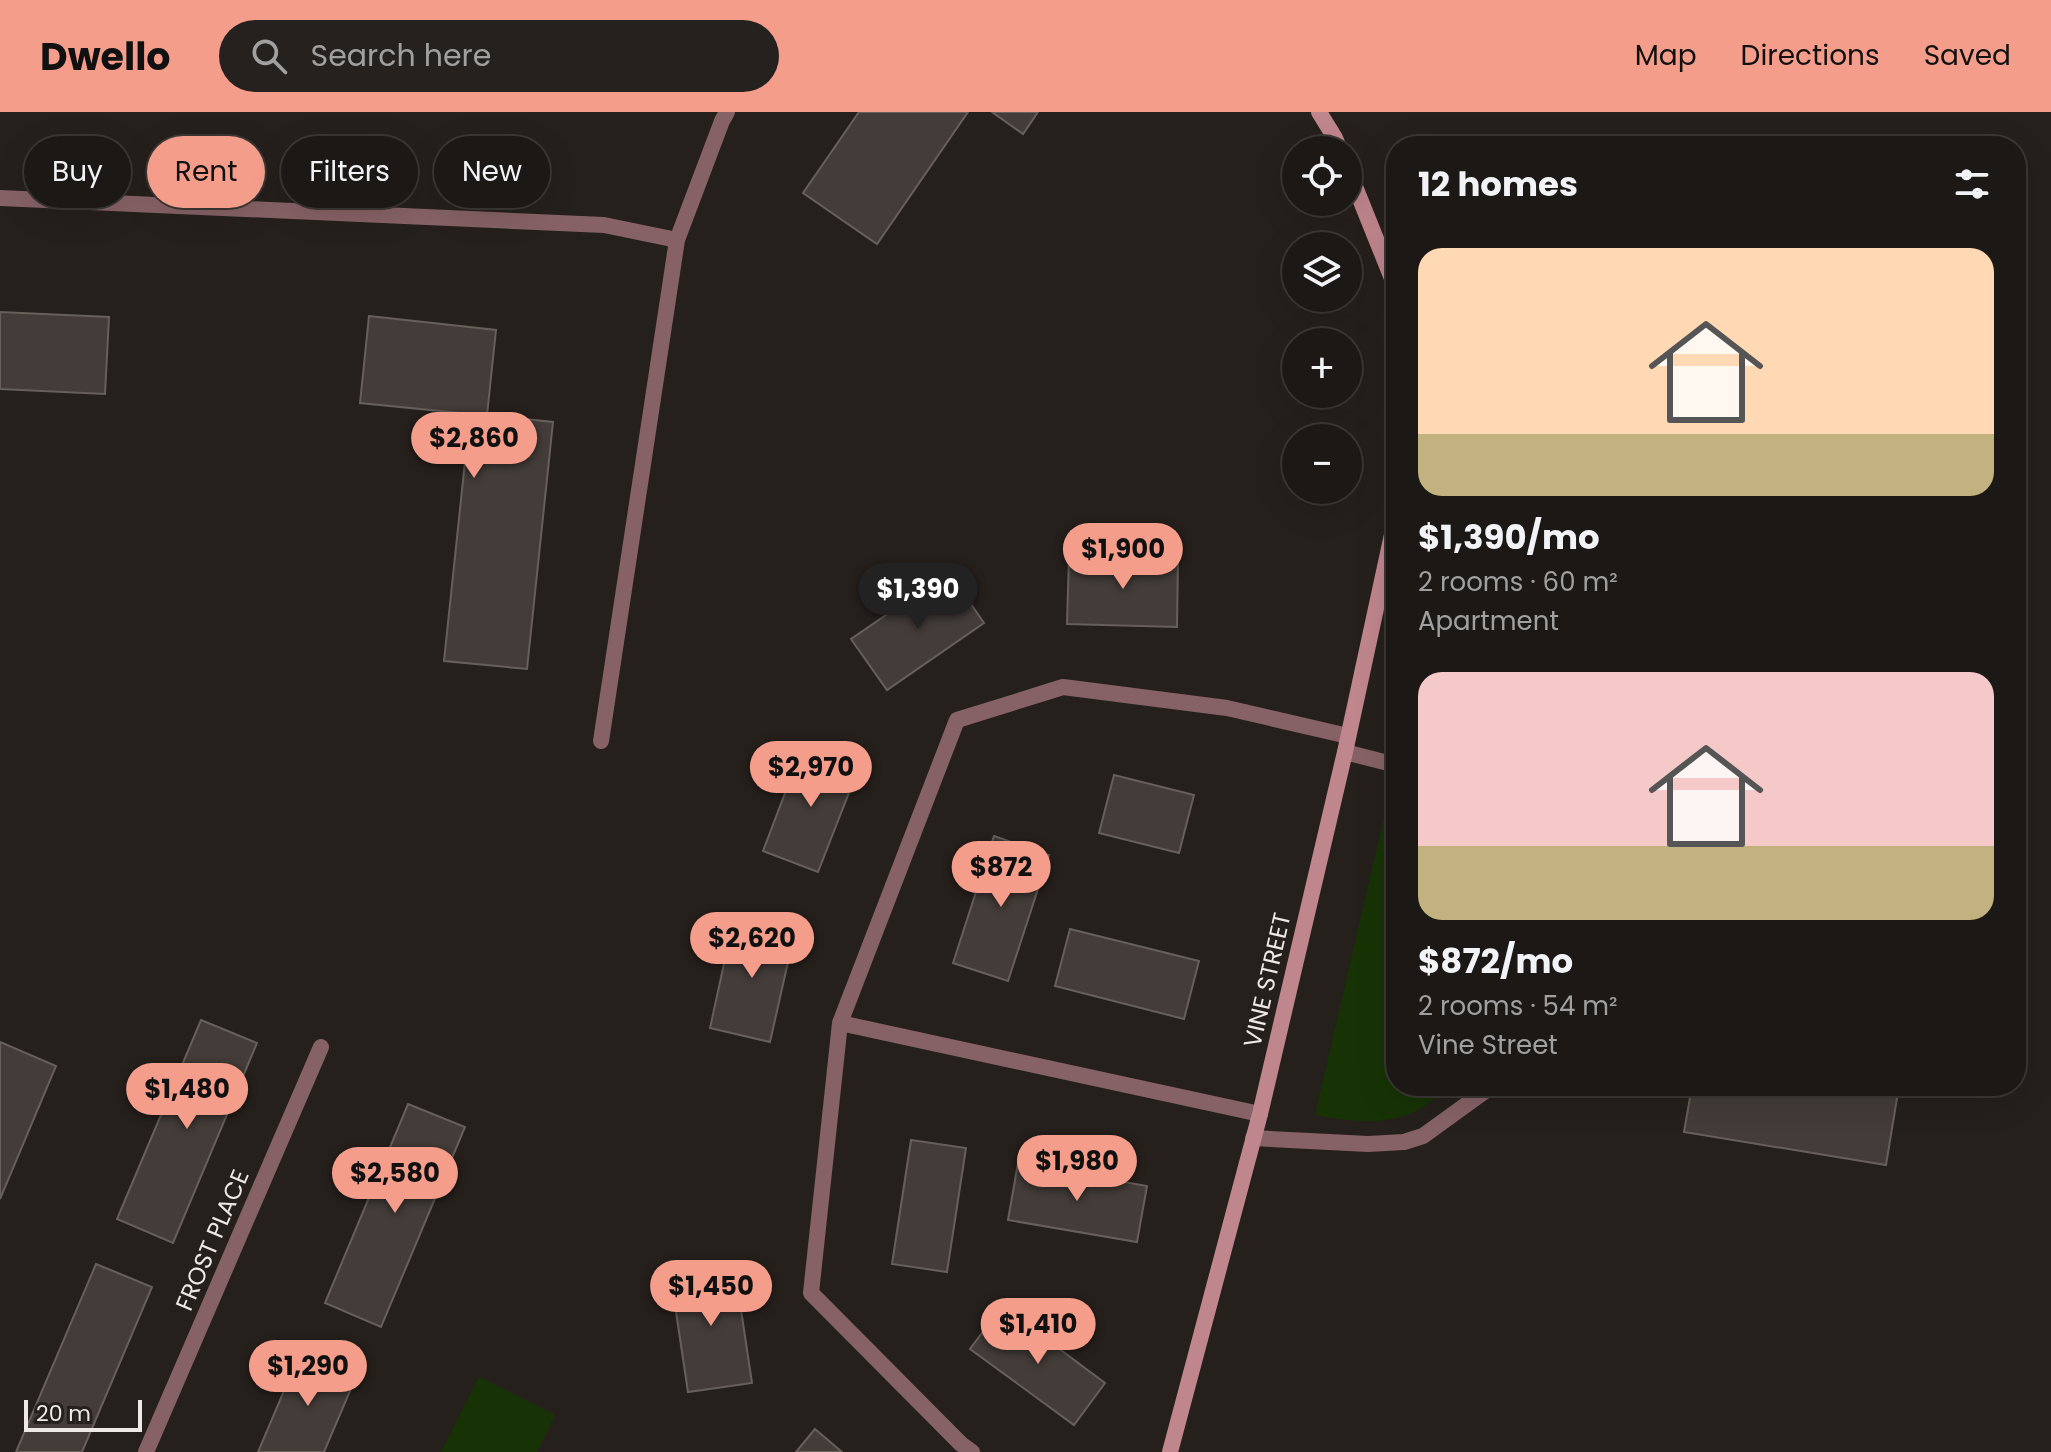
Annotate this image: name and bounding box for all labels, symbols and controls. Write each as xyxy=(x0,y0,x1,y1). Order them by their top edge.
search box xyxy=(219,20,779,92)
text: Dwello xyxy=(40,30,171,83)
icon: search xyxy=(247,34,291,78)
text: Search here xyxy=(311,34,491,77)
text: Map xyxy=(1635,36,1697,75)
text: Directions xyxy=(1741,36,1880,75)
text: Saved xyxy=(1924,36,2011,75)
chip: Buy xyxy=(24,136,131,208)
chip: Rent xyxy=(147,136,265,208)
chip: Filters xyxy=(281,136,418,208)
chip: New xyxy=(434,136,550,208)
map controls xyxy=(1282,136,1362,504)
button: locate xyxy=(1282,136,1362,216)
text: 12 homes xyxy=(1418,160,1578,208)
icon: filters xyxy=(1950,162,1994,206)
button: layers xyxy=(1282,232,1362,312)
icon: home xyxy=(1634,300,1778,444)
button: + xyxy=(1282,328,1362,408)
pin: $2,860 xyxy=(409,412,539,480)
text: $2,860 xyxy=(429,420,519,456)
button: − xyxy=(1282,424,1362,504)
text: $1,390/mo xyxy=(1418,513,1600,561)
pin: $1,900 xyxy=(1058,523,1188,591)
text: $1,900 xyxy=(1081,531,1165,567)
pin: $1,390 xyxy=(853,563,983,631)
text: 2 rooms · 60 m² xyxy=(1418,564,1618,600)
text: $1,390 xyxy=(876,571,960,607)
text: Apartment xyxy=(1418,603,1559,639)
icon: home xyxy=(1634,724,1778,868)
pin: $2,970 xyxy=(746,741,876,809)
text: $2,970 xyxy=(768,749,854,785)
pin: $872 xyxy=(954,841,1048,909)
text: $872 xyxy=(970,849,1032,885)
street label: VINE STREET xyxy=(1236,910,1298,1050)
pin: $2,620 xyxy=(687,912,817,980)
text: $2,620 xyxy=(708,920,796,956)
text: $872/mo xyxy=(1418,937,1573,985)
text: 2 rooms · 54 m² xyxy=(1418,988,1618,1024)
text: Vine Street xyxy=(1418,1027,1558,1063)
pin: $1,480 xyxy=(122,1063,252,1131)
text: $1,480 xyxy=(144,1071,230,1107)
pin: $1,980 xyxy=(1012,1135,1142,1203)
text: $1,980 xyxy=(1035,1143,1119,1179)
pin: $2,580 xyxy=(330,1147,460,1215)
text: $2,580 xyxy=(350,1155,440,1191)
street label: FROST PLACE xyxy=(167,1164,257,1316)
pin: $1,450 xyxy=(646,1260,776,1328)
text: $1,450 xyxy=(668,1268,754,1304)
pin: $1,410 xyxy=(973,1298,1103,1366)
text: $1,410 xyxy=(999,1306,1077,1342)
pin: $1,290 xyxy=(243,1340,373,1408)
text: $1,290 xyxy=(267,1348,349,1384)
scale bar xyxy=(24,1396,142,1432)
text: 20 m xyxy=(36,1398,91,1429)

